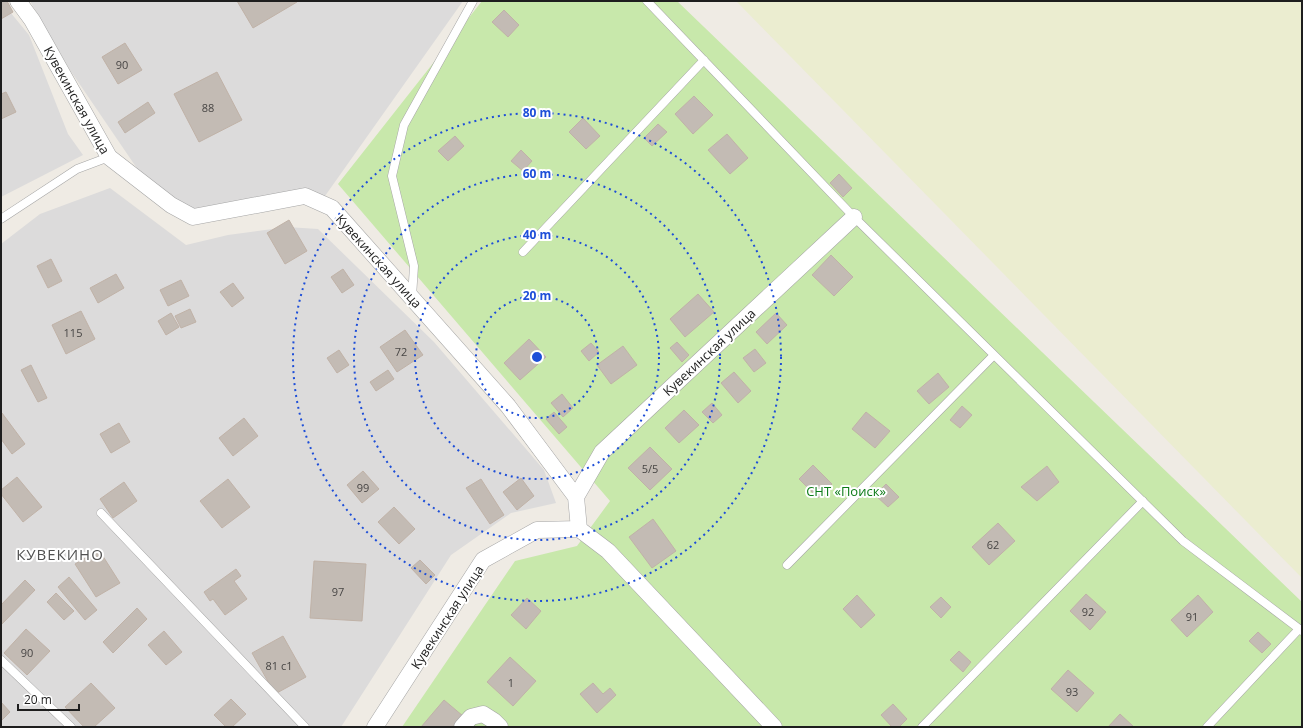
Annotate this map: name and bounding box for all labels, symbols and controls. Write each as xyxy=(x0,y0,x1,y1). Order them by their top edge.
street label: Кувекинская улица xyxy=(40,43,114,157)
house number: 90 xyxy=(116,57,128,72)
house number: 88 xyxy=(202,100,214,115)
text: 80 m xyxy=(523,104,551,121)
text: 60 m xyxy=(523,165,551,182)
street label: Кувекинская улица xyxy=(332,210,426,312)
text: 40 m xyxy=(523,226,551,243)
text: 20 m xyxy=(523,287,551,304)
street label: Кувекинская улица xyxy=(659,304,759,400)
house number: 115 xyxy=(64,325,82,340)
house number: 72 xyxy=(395,344,407,359)
centre of rings xyxy=(530,350,544,364)
house number: 5/5 xyxy=(642,461,658,476)
house number: 99 xyxy=(357,480,369,495)
park label: СНТ «Поиск» xyxy=(806,482,886,500)
house number: 62 xyxy=(987,537,999,552)
district label: КУВЕКИНО xyxy=(16,544,104,564)
street label: Кувекинская улица xyxy=(407,561,487,673)
house number: 97 xyxy=(332,584,344,599)
house number: 92 xyxy=(1082,604,1094,619)
house number: 91 xyxy=(1186,609,1198,624)
house number: 90 xyxy=(21,645,33,660)
house number: 81 с1 xyxy=(266,658,293,673)
house number: 1 xyxy=(508,675,514,690)
house number: 93 xyxy=(1066,684,1078,699)
scale bar xyxy=(18,686,79,712)
text: 20 m xyxy=(24,691,52,708)

